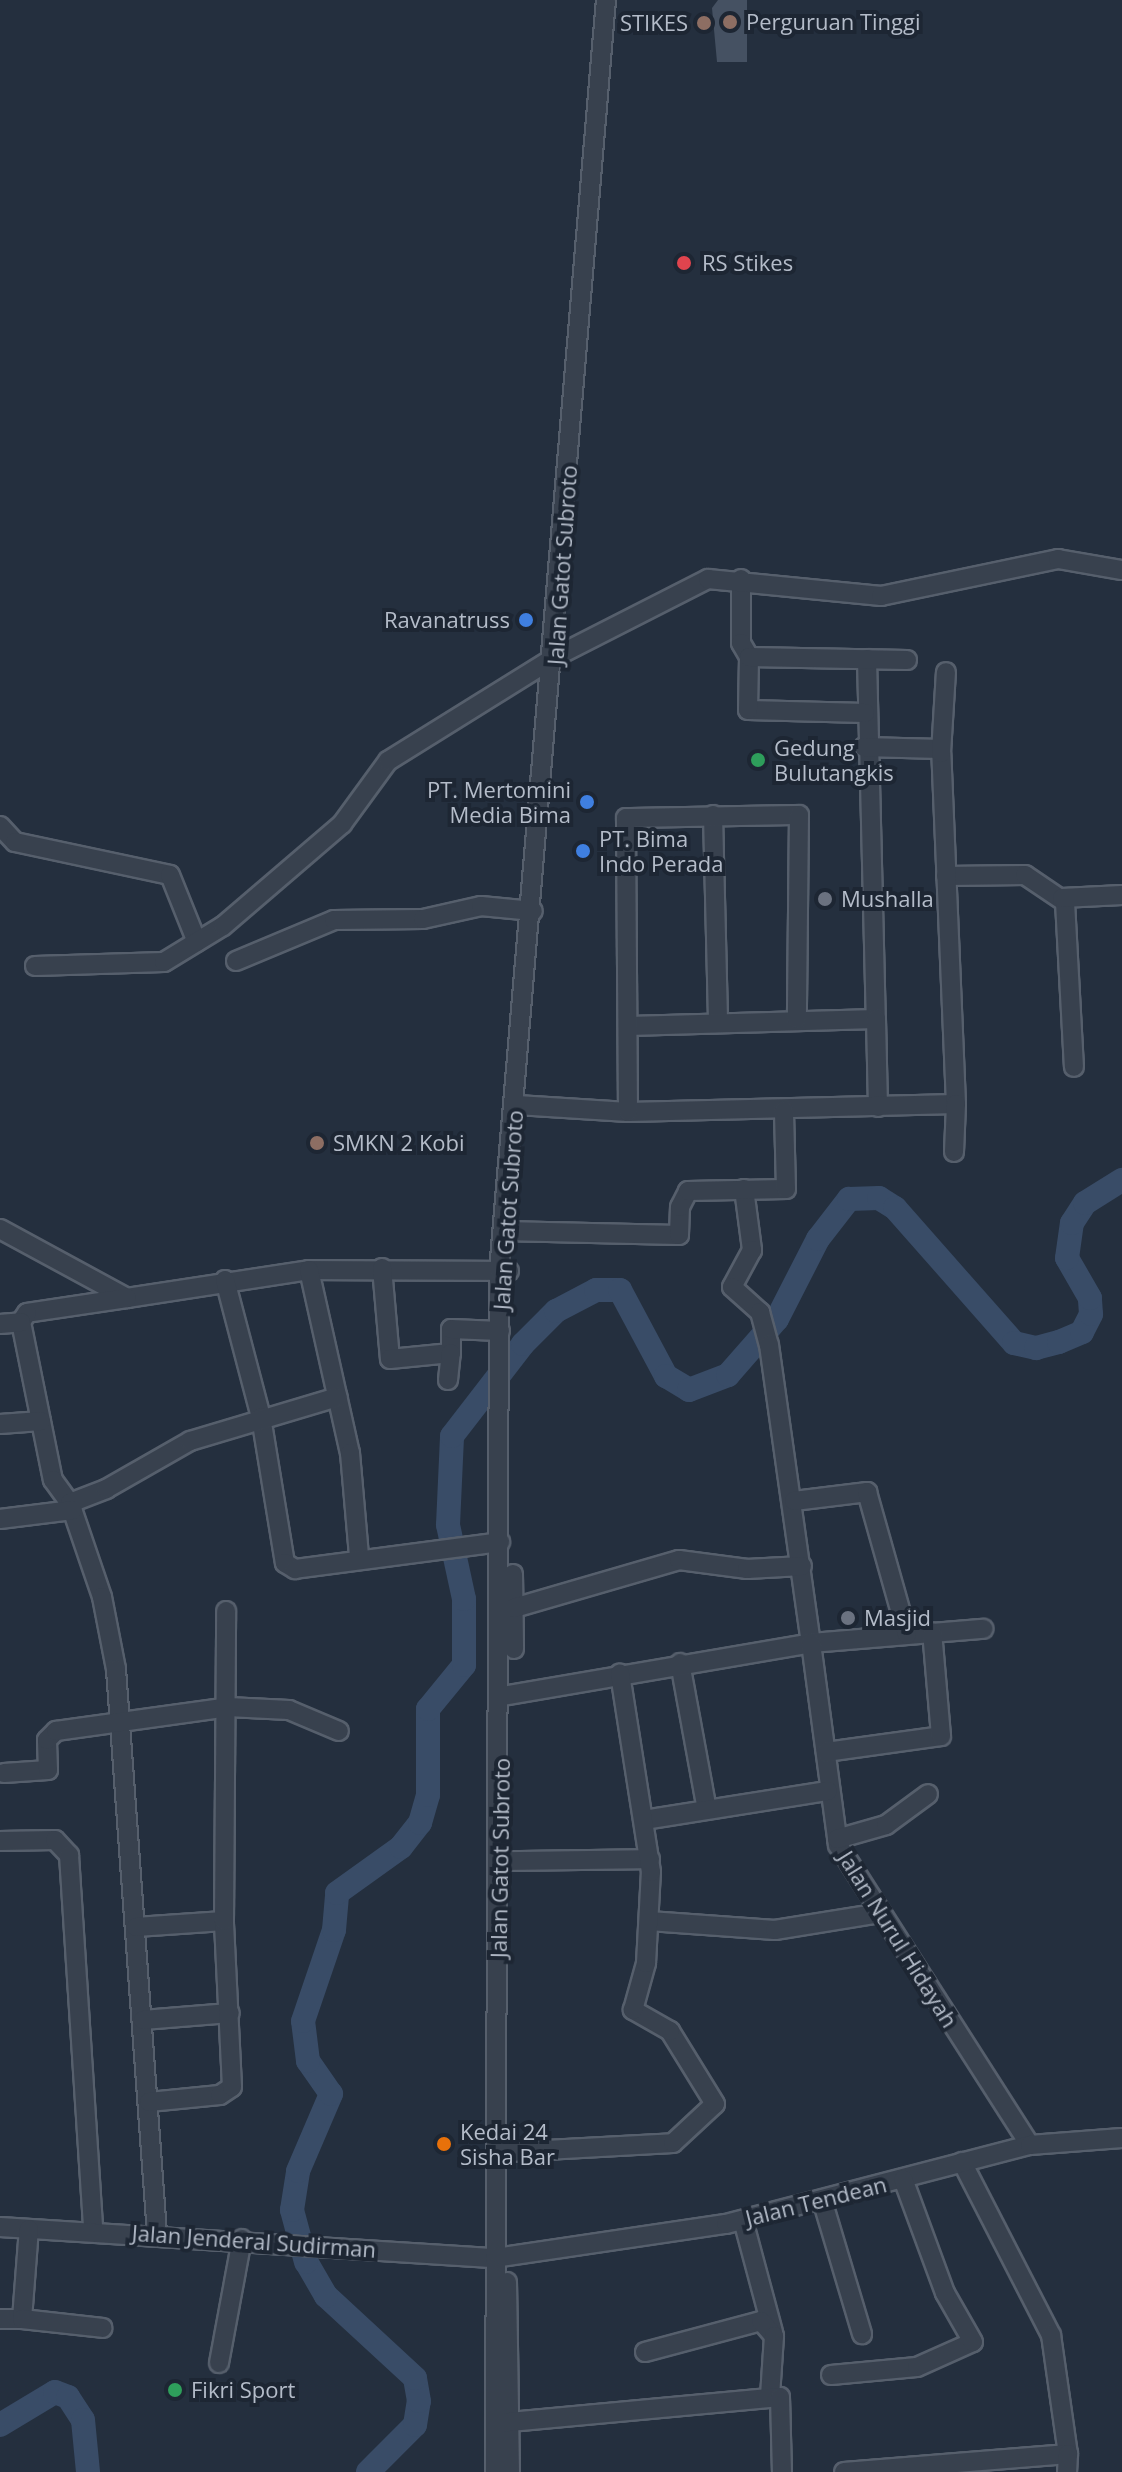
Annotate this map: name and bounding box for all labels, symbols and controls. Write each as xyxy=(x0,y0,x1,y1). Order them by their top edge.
place label: Perguruan Tinggi xyxy=(746,9,921,35)
place label: STIKES xyxy=(620,10,688,36)
marker: Perguruan Tinggi xyxy=(721,13,739,31)
marker: STIKES xyxy=(695,14,713,32)
place label: RS Stikes xyxy=(702,250,793,276)
marker: RS Stikes xyxy=(673,252,695,274)
street label: Jalan Gatot Subroto xyxy=(542,464,582,666)
place label: Ravanatruss xyxy=(384,607,510,633)
marker: Ravanatruss xyxy=(517,611,535,629)
place label: Gedung Bulutangkis xyxy=(774,734,894,786)
marker: Gedung Bulutangkis xyxy=(749,751,767,769)
place label: PT. Mertomini Media Bima xyxy=(427,776,571,828)
marker: PT. Mertomini Media Bima xyxy=(578,793,596,811)
place label: PT. Bima Indo Perada xyxy=(599,825,724,876)
marker: PT. Bima Indo Perada xyxy=(574,842,592,860)
place label: Mushalla xyxy=(841,886,934,912)
marker: Mushalla xyxy=(816,890,834,908)
street label: Jalan Gatot Subroto xyxy=(488,1109,528,1311)
place label: SMKN 2 Kobi xyxy=(333,1130,465,1156)
marker: SMKN 2 Kobi xyxy=(308,1134,326,1152)
place label: Masjid xyxy=(864,1605,931,1631)
marker: Masjid xyxy=(839,1609,857,1627)
street label: Jalan Gatot Subroto xyxy=(485,1758,515,1958)
street label: Jalan Nurul Hidayah xyxy=(833,1846,963,2032)
place label: Kedai 24 Sisha Bar xyxy=(460,2118,555,2170)
marker: Kedai 24 Sisha Bar xyxy=(435,2135,453,2153)
street label: Jalan Tendean xyxy=(743,2171,889,2231)
street label: Jalan Jenderal Sudirman xyxy=(131,2219,377,2263)
place label: Fikri Sport xyxy=(191,2377,295,2403)
marker: Fikri Sport xyxy=(166,2381,184,2399)

